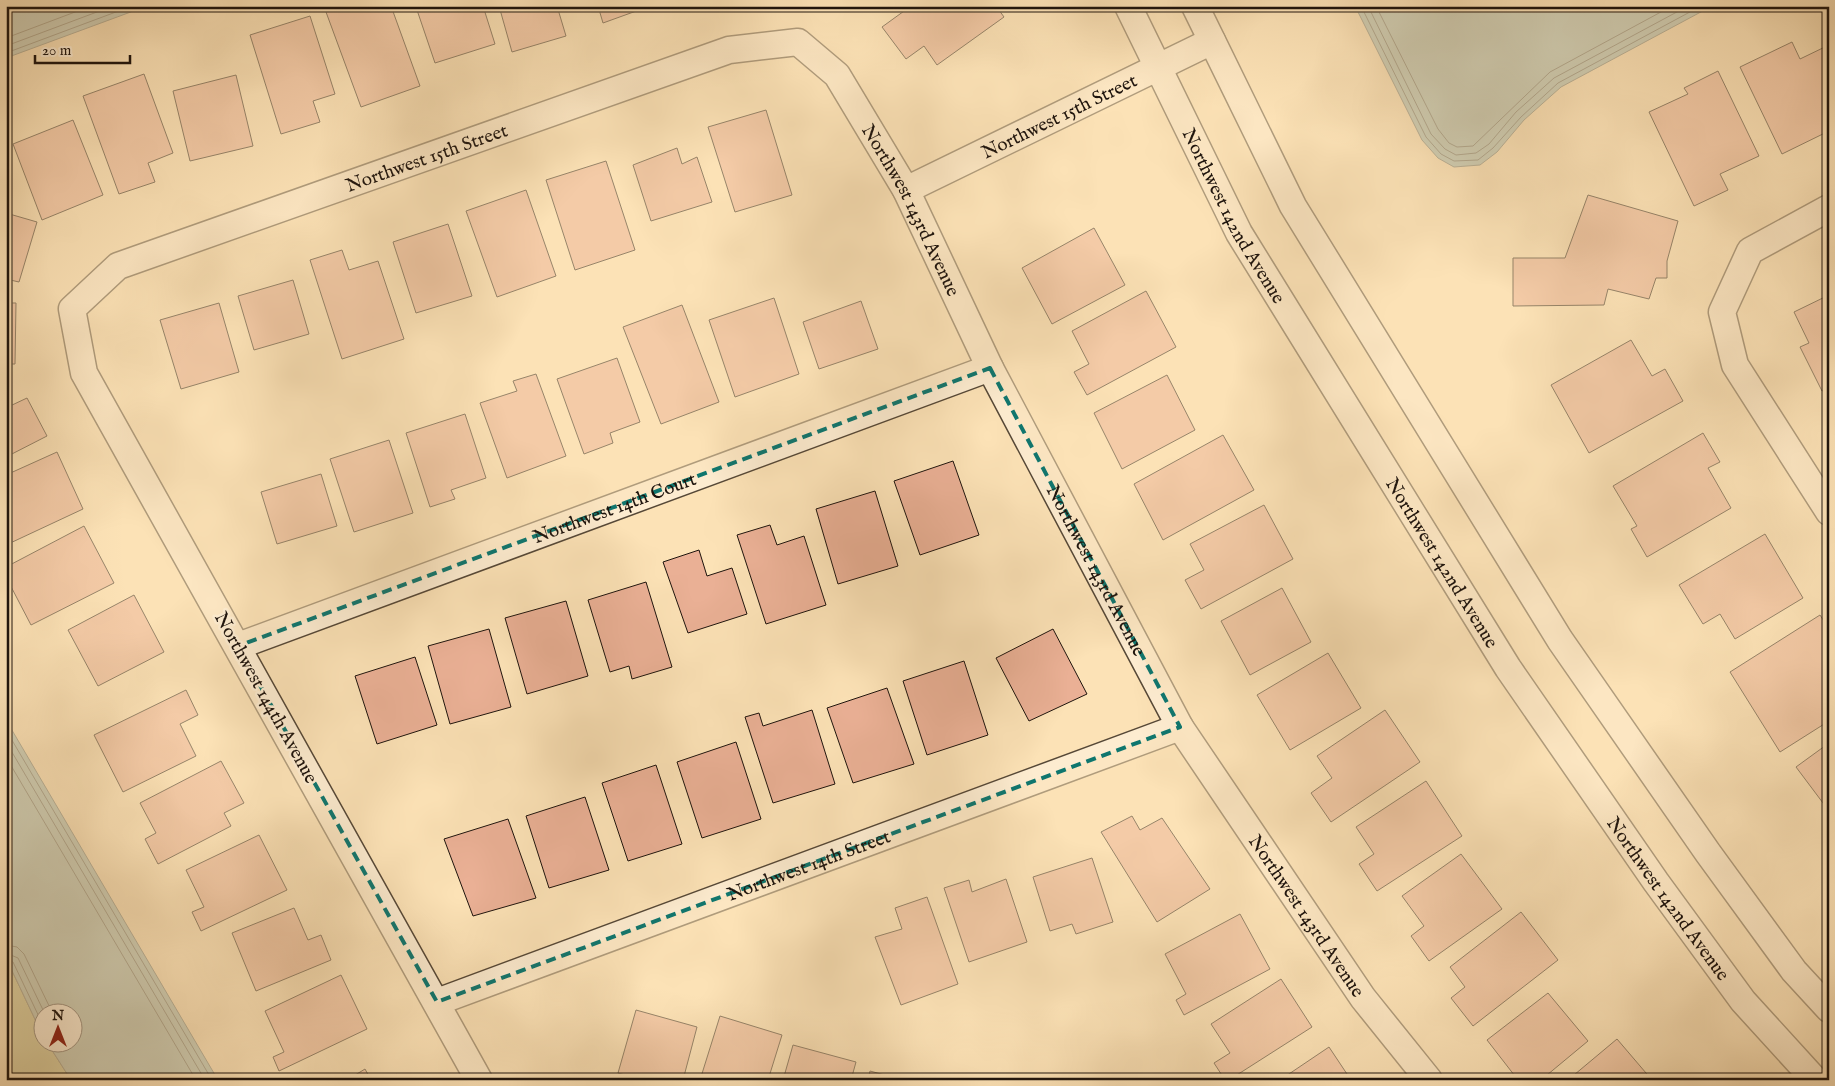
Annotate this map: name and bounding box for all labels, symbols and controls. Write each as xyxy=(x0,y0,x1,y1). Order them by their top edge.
scale bar xyxy=(35,32,130,64)
text: 20 m xyxy=(42,41,72,60)
street label: Northwest 15th Street xyxy=(978,69,1142,165)
street label: Northwest 15th Street xyxy=(343,119,512,199)
street label: Northwest 143rd Avenue xyxy=(855,120,965,301)
street label: Northwest 142nd Avenue xyxy=(1176,125,1290,309)
street label: Northwest 14th Court xyxy=(530,468,700,550)
street label: Northwest 142nd Avenue xyxy=(1379,474,1503,653)
street label: Northwest 143rd Avenue xyxy=(1040,481,1150,661)
street label: Northwest 144th Avenue xyxy=(208,608,323,788)
street label: Northwest 142nd Avenue xyxy=(1601,813,1734,986)
street label: Northwest 14th Street xyxy=(724,825,895,908)
street label: Northwest 143rd Avenue xyxy=(1242,831,1369,1003)
north arrow xyxy=(32,1004,82,1054)
text: N xyxy=(51,1007,64,1025)

